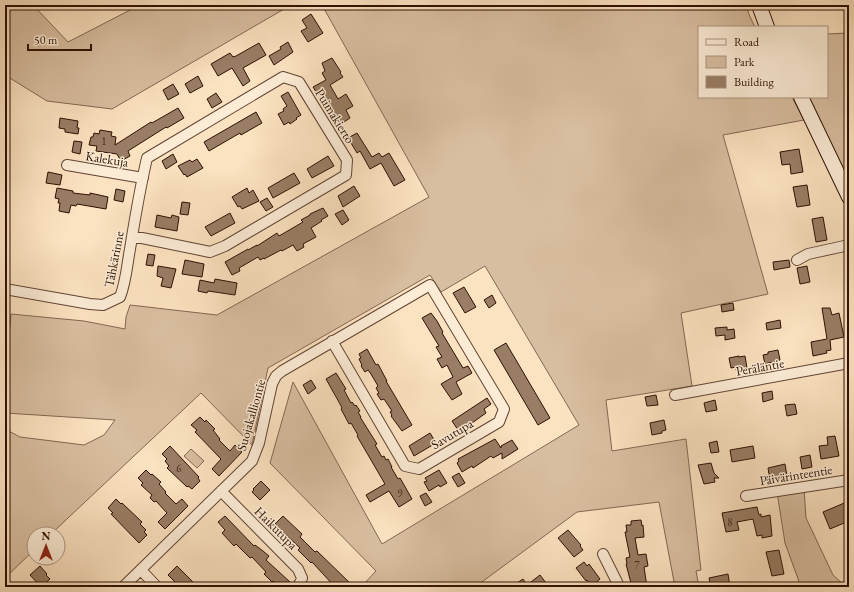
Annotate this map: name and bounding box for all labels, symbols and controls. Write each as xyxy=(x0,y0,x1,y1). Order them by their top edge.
scale bar xyxy=(28,26,91,52)
legend xyxy=(698,26,828,98)
text: 50 m xyxy=(34,32,58,48)
text: Road xyxy=(734,34,760,50)
text: Park xyxy=(734,54,755,70)
text: Building xyxy=(734,74,775,90)
street label: Puimakierto xyxy=(311,85,359,147)
house number: 1 xyxy=(101,134,107,148)
street label: Kalekuja xyxy=(84,147,131,171)
street label: Tähkärinne xyxy=(100,229,128,289)
street label: Peräläntie xyxy=(735,354,785,380)
street label: Suojakalliontie xyxy=(233,377,269,453)
street label: Savutupa xyxy=(428,414,477,453)
house number: 6 xyxy=(176,461,182,475)
street label: Päivärinteentie xyxy=(758,461,834,489)
house number: 9 xyxy=(397,486,403,500)
street label: Haikutupa xyxy=(251,503,302,554)
house number: 8 xyxy=(727,515,733,529)
north arrow xyxy=(26,526,66,566)
text: N xyxy=(42,529,51,543)
house number: 7 xyxy=(634,558,640,572)

